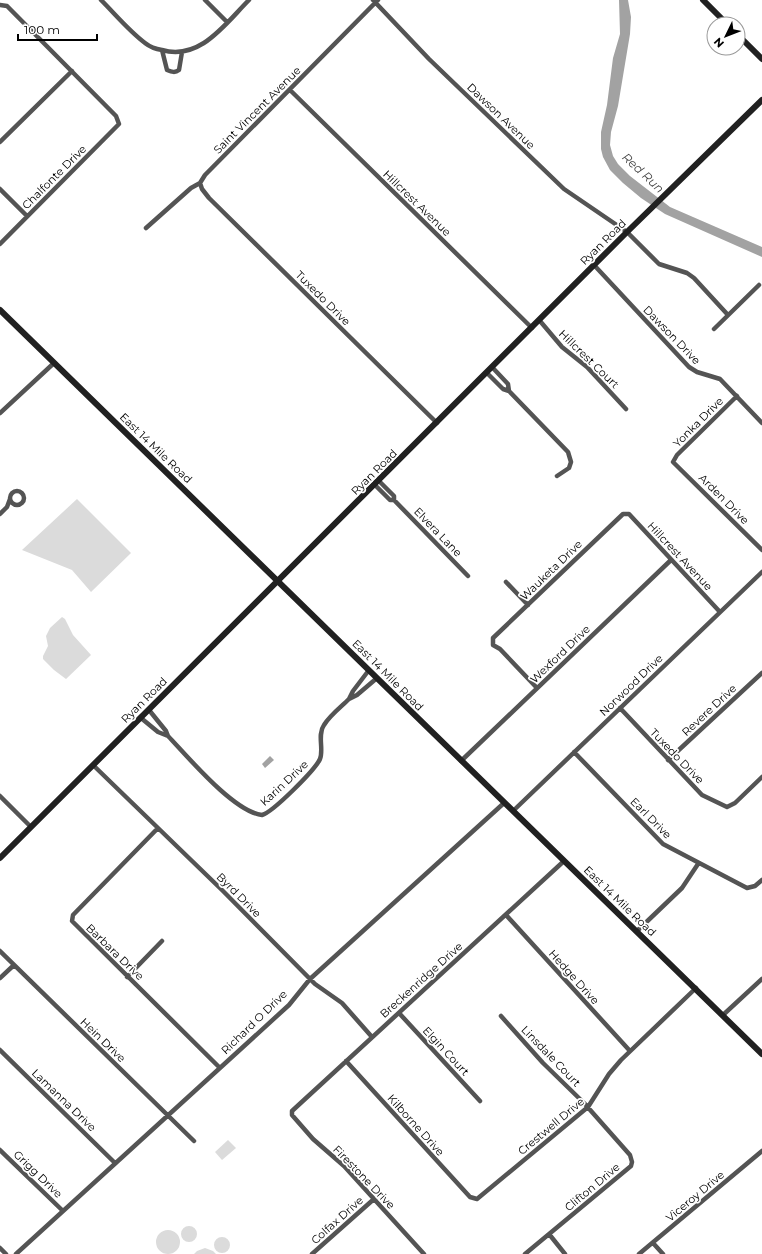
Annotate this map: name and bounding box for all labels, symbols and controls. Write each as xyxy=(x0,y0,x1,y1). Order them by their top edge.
scale bar xyxy=(18,16,97,42)
north arrow xyxy=(706,16,746,56)
text: 100 m xyxy=(24,22,60,37)
text: N xyxy=(711,35,727,51)
street label: Saint Vincent Avenue xyxy=(210,63,304,157)
street label: Dawson Avenue xyxy=(464,80,538,152)
street label: Chalfonte Drive xyxy=(19,142,89,212)
water label: Red Run xyxy=(619,149,667,196)
street label: Hillcrest Avenue xyxy=(380,167,454,239)
street label: Ryan Road xyxy=(577,216,629,268)
street label: Tuxedo Drive xyxy=(293,268,354,329)
street label: Dawson Drive xyxy=(640,303,704,368)
street label: Hillcrest Court xyxy=(556,327,622,392)
street label: Yonka Drive xyxy=(670,394,726,450)
street label: East 14 Mile Road xyxy=(117,410,195,486)
street label: Ryan Road xyxy=(348,446,400,498)
street label: Arden Drive xyxy=(696,471,752,527)
street label: Elvera Lane xyxy=(411,504,465,560)
street label: Hillcrest Avenue xyxy=(644,519,716,594)
street label: Wauketa Drive xyxy=(517,537,585,603)
street label: Wexford Drive xyxy=(527,622,593,686)
street label: East 14 Mile Road xyxy=(349,636,427,714)
street label: Norwood Drive xyxy=(596,651,666,719)
street label: Ryan Road xyxy=(118,674,170,726)
street label: Revere Drive xyxy=(679,681,739,739)
street label: Tuxedo Drive xyxy=(647,725,707,787)
street label: Karin Drive xyxy=(257,757,311,809)
street label: Earl Drive xyxy=(627,794,675,842)
street label: East 14 Mile Road xyxy=(581,863,659,939)
street label: Byrd Drive xyxy=(214,870,265,921)
street label: Barbara Drive xyxy=(83,921,147,983)
street label: Breckenridge Drive xyxy=(377,939,465,1021)
street label: Hedge Drive xyxy=(546,947,602,1008)
street label: Richard O Drive xyxy=(218,987,290,1057)
street label: Hein Drive xyxy=(77,1015,129,1065)
street label: Linsdale Court xyxy=(518,1023,584,1090)
street label: Elgin Court xyxy=(420,1024,473,1079)
street label: Lamanna Drive xyxy=(29,1066,99,1135)
street label: Kilborne Drive xyxy=(385,1091,448,1159)
street label: Crestwell Drive xyxy=(515,1094,587,1158)
street label: Firestone Drive xyxy=(330,1142,398,1212)
street label: Grigg Drive xyxy=(11,1147,66,1201)
street label: Clifton Drive xyxy=(562,1160,623,1214)
street label: Viceroy Drive xyxy=(663,1167,727,1224)
street label: Colfax Drive xyxy=(308,1193,366,1247)

